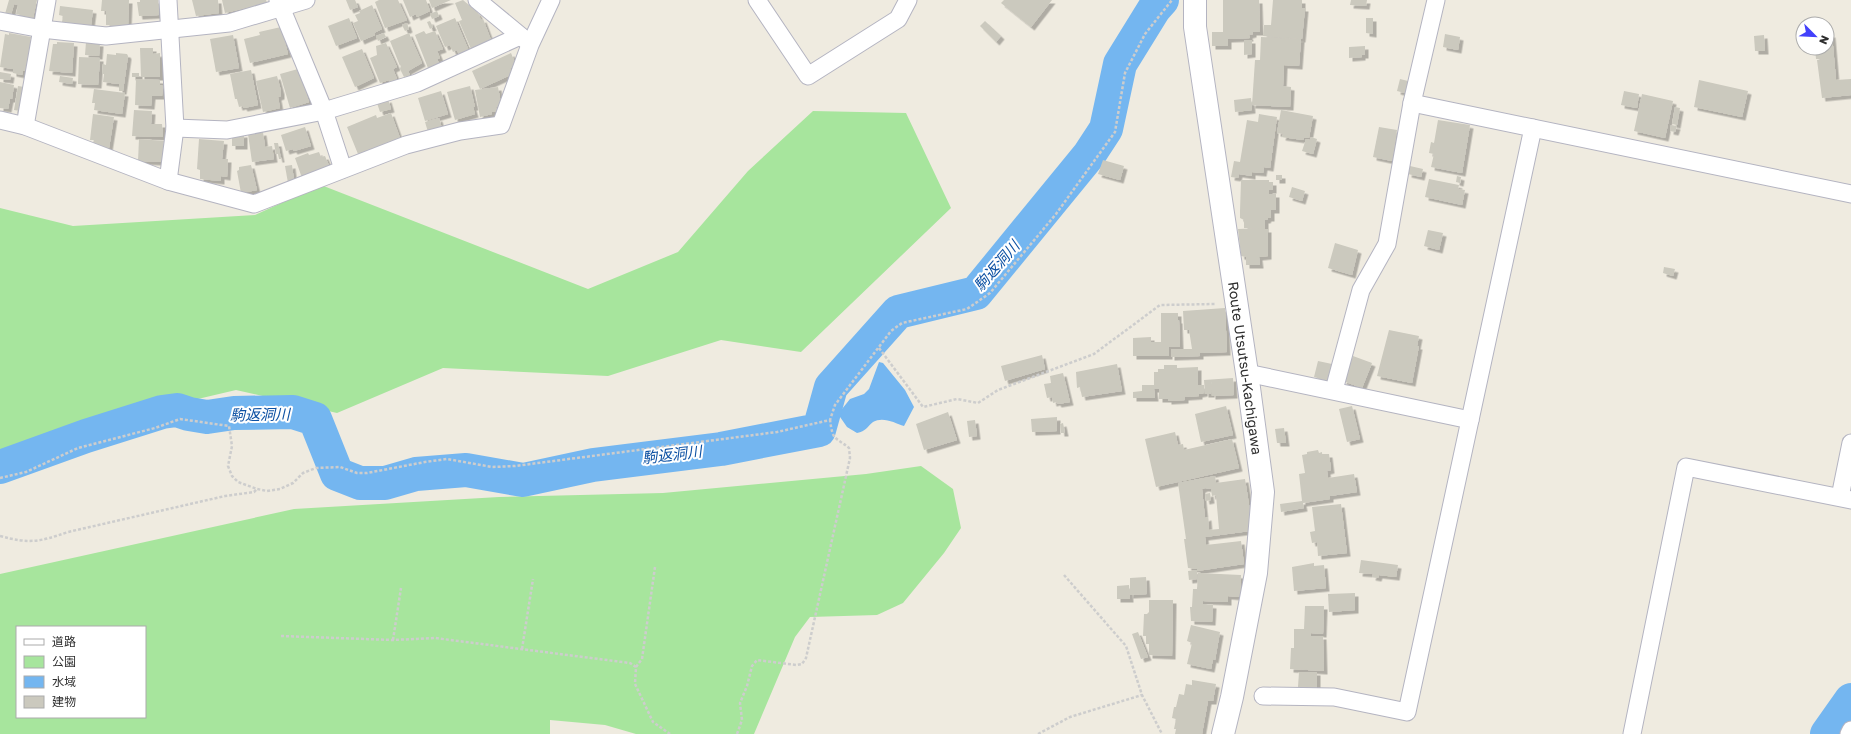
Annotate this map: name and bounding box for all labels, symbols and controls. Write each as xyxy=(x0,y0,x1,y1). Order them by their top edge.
north arrow xyxy=(1795,16,1835,56)
text: N xyxy=(1817,34,1832,47)
water label: 駒返洞川 xyxy=(970,235,1024,294)
street label: Route Utsutsu-Kachigawa xyxy=(1225,280,1266,456)
water label: 駒返洞川 xyxy=(230,404,292,424)
water label: 駒返洞川 xyxy=(641,441,705,467)
legend xyxy=(16,626,146,718)
text: 道路 xyxy=(52,634,76,649)
text: 公園 xyxy=(52,654,76,669)
text: 水域 xyxy=(52,674,76,689)
text: 建物 xyxy=(52,694,76,709)

